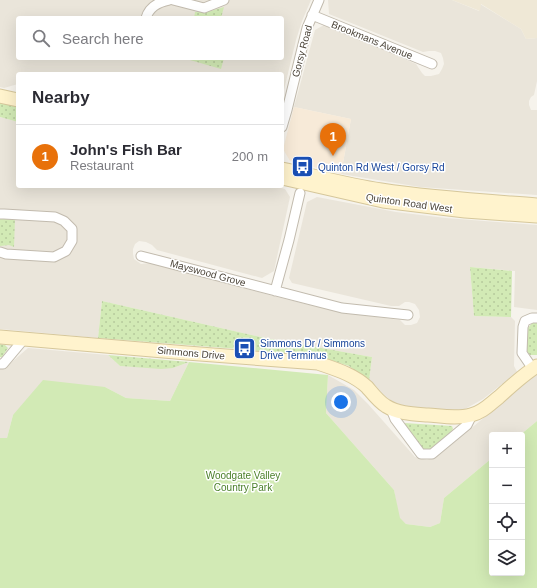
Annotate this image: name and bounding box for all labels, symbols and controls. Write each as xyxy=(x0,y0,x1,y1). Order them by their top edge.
search box xyxy=(16,16,284,60)
street label: Brookmans Avenue xyxy=(330,19,415,61)
street label: Gorsy Road xyxy=(290,24,314,78)
icon: search xyxy=(30,27,52,49)
text: Search here xyxy=(62,30,144,47)
text: Nearby xyxy=(32,88,90,107)
pin: 1 xyxy=(320,123,346,156)
text: John's Fish Bar xyxy=(70,141,182,158)
text: 1 xyxy=(41,149,49,164)
text: 200 m xyxy=(232,149,268,164)
bus stop icon: Quinton Rd West / Gorsy Rd xyxy=(289,154,315,180)
text: Restaurant xyxy=(70,158,134,173)
place label: Quinton Rd West / Gorsy Rd xyxy=(318,162,445,173)
street label: Quinton Road West xyxy=(365,191,453,215)
street label: Mayswood Grove xyxy=(169,258,247,288)
bus stop icon: Simmons Dr / Simmons Drive Terminus xyxy=(232,336,258,362)
place label: Simmons Dr / Simmons Drive Terminus xyxy=(260,338,365,361)
street label: Simmons Drive xyxy=(157,345,226,361)
your location xyxy=(331,392,351,412)
map controls xyxy=(489,432,525,576)
button: + xyxy=(489,432,525,468)
button: − xyxy=(489,468,525,504)
park label: Woodgate Valley Country Park xyxy=(206,470,280,493)
button: locate xyxy=(489,504,525,540)
button: layers xyxy=(489,540,525,576)

